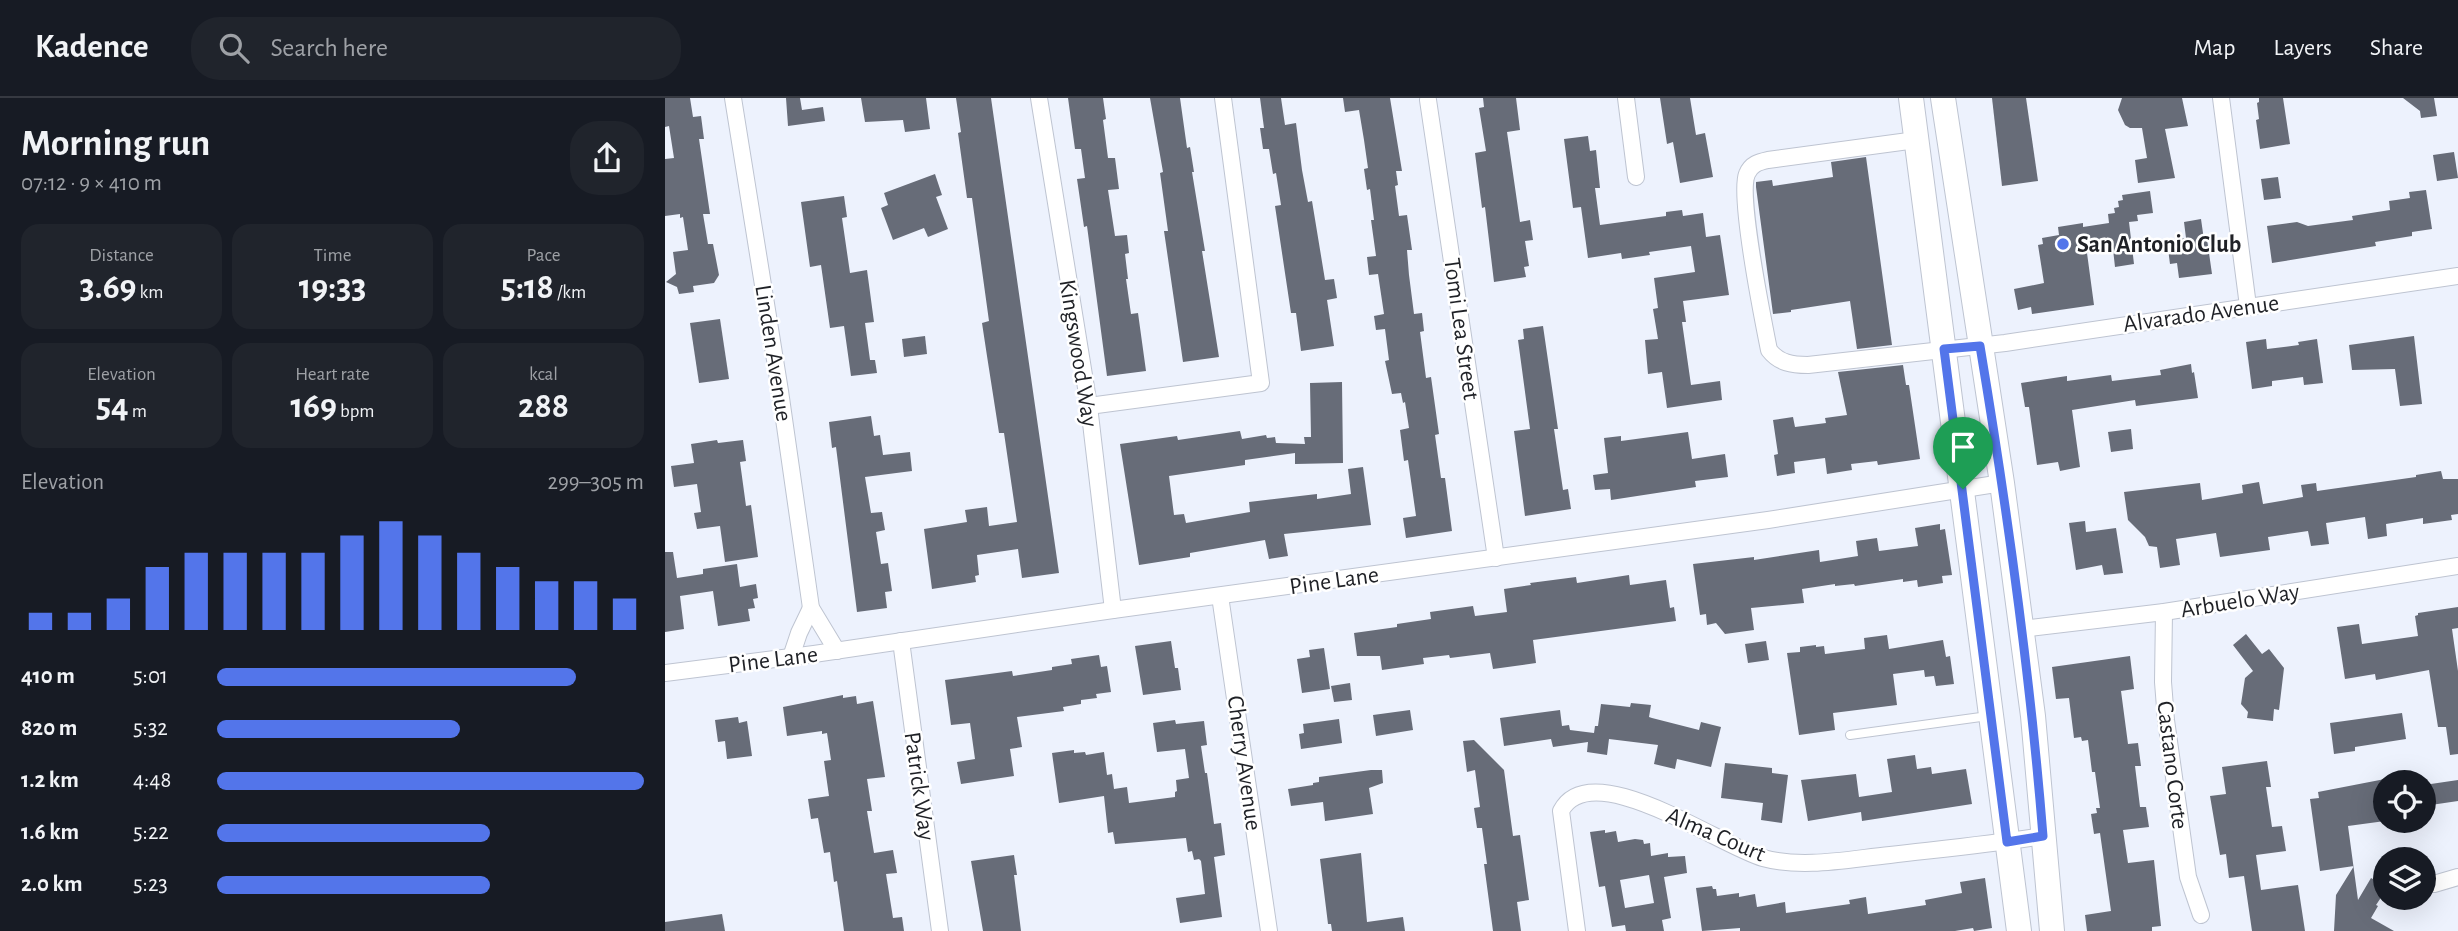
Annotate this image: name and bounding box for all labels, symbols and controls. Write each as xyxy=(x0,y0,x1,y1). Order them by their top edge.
search box xyxy=(191,17,681,80)
icon: search xyxy=(215,29,253,67)
text: Kadence xyxy=(35,31,149,64)
text: Search here xyxy=(271,35,388,61)
text: Map xyxy=(2193,36,2235,60)
text: Layers xyxy=(2273,36,2332,60)
text: Share xyxy=(2370,36,2423,60)
button: share xyxy=(570,121,644,195)
text: Morning run xyxy=(21,125,210,163)
text: 07:12 · 9 × 410 m xyxy=(21,172,162,195)
place label: San Antonio Club xyxy=(2077,233,2241,257)
marker: San Antonio Club xyxy=(2055,236,2071,252)
text: Distance xyxy=(89,246,154,265)
text: Time xyxy=(314,246,351,265)
text: Pace xyxy=(526,246,561,265)
street label: Tomi Lea Street xyxy=(1439,257,1483,402)
text: 3.69 xyxy=(80,270,136,305)
text: 19:33 xyxy=(299,270,366,305)
text: 5:18 xyxy=(501,270,554,305)
street label: Kingswood Way xyxy=(1055,278,1102,429)
text: km xyxy=(136,283,163,302)
text: /km xyxy=(554,283,586,302)
street label: Linden Avenue xyxy=(750,283,796,423)
street label: Alvarado Avenue xyxy=(2122,291,2281,337)
text: Elevation xyxy=(87,365,156,384)
text: Heart rate xyxy=(295,365,370,384)
text: kcal xyxy=(529,365,558,384)
text: 54 xyxy=(96,389,129,424)
text: 169 xyxy=(290,389,337,424)
text: 288 xyxy=(518,389,569,424)
text: m xyxy=(129,402,147,421)
text: bpm xyxy=(337,402,375,421)
pin xyxy=(1933,417,1993,489)
icon: arrive xyxy=(1944,428,1982,466)
text: Elevation xyxy=(21,471,104,494)
text: 299–305 m xyxy=(548,471,644,494)
street label: Pine Lane xyxy=(1288,563,1380,599)
street label: Arbuelo Way xyxy=(2179,580,2301,622)
street label: Pine Lane xyxy=(727,643,819,677)
text: 410 m xyxy=(21,665,75,688)
text: 5:01 xyxy=(133,665,168,688)
street label: Cherry Avenue xyxy=(1223,694,1265,832)
street label: Castano Corte xyxy=(2152,700,2192,830)
text: 820 m xyxy=(21,717,77,740)
text: 5:32 xyxy=(133,717,168,740)
street label: Patrick Way xyxy=(900,730,939,842)
text: 1.2 km xyxy=(21,769,79,792)
text: 4:48 xyxy=(133,769,171,792)
map controls xyxy=(2373,770,2436,910)
button: locate xyxy=(2373,770,2436,833)
street label: Alma Court xyxy=(1662,803,1769,867)
text: 1.6 km xyxy=(21,821,79,844)
text: 5:22 xyxy=(133,821,169,844)
button: layers xyxy=(2373,847,2436,910)
text: 2.0 km xyxy=(21,873,83,896)
text: 5:23 xyxy=(133,873,168,896)

